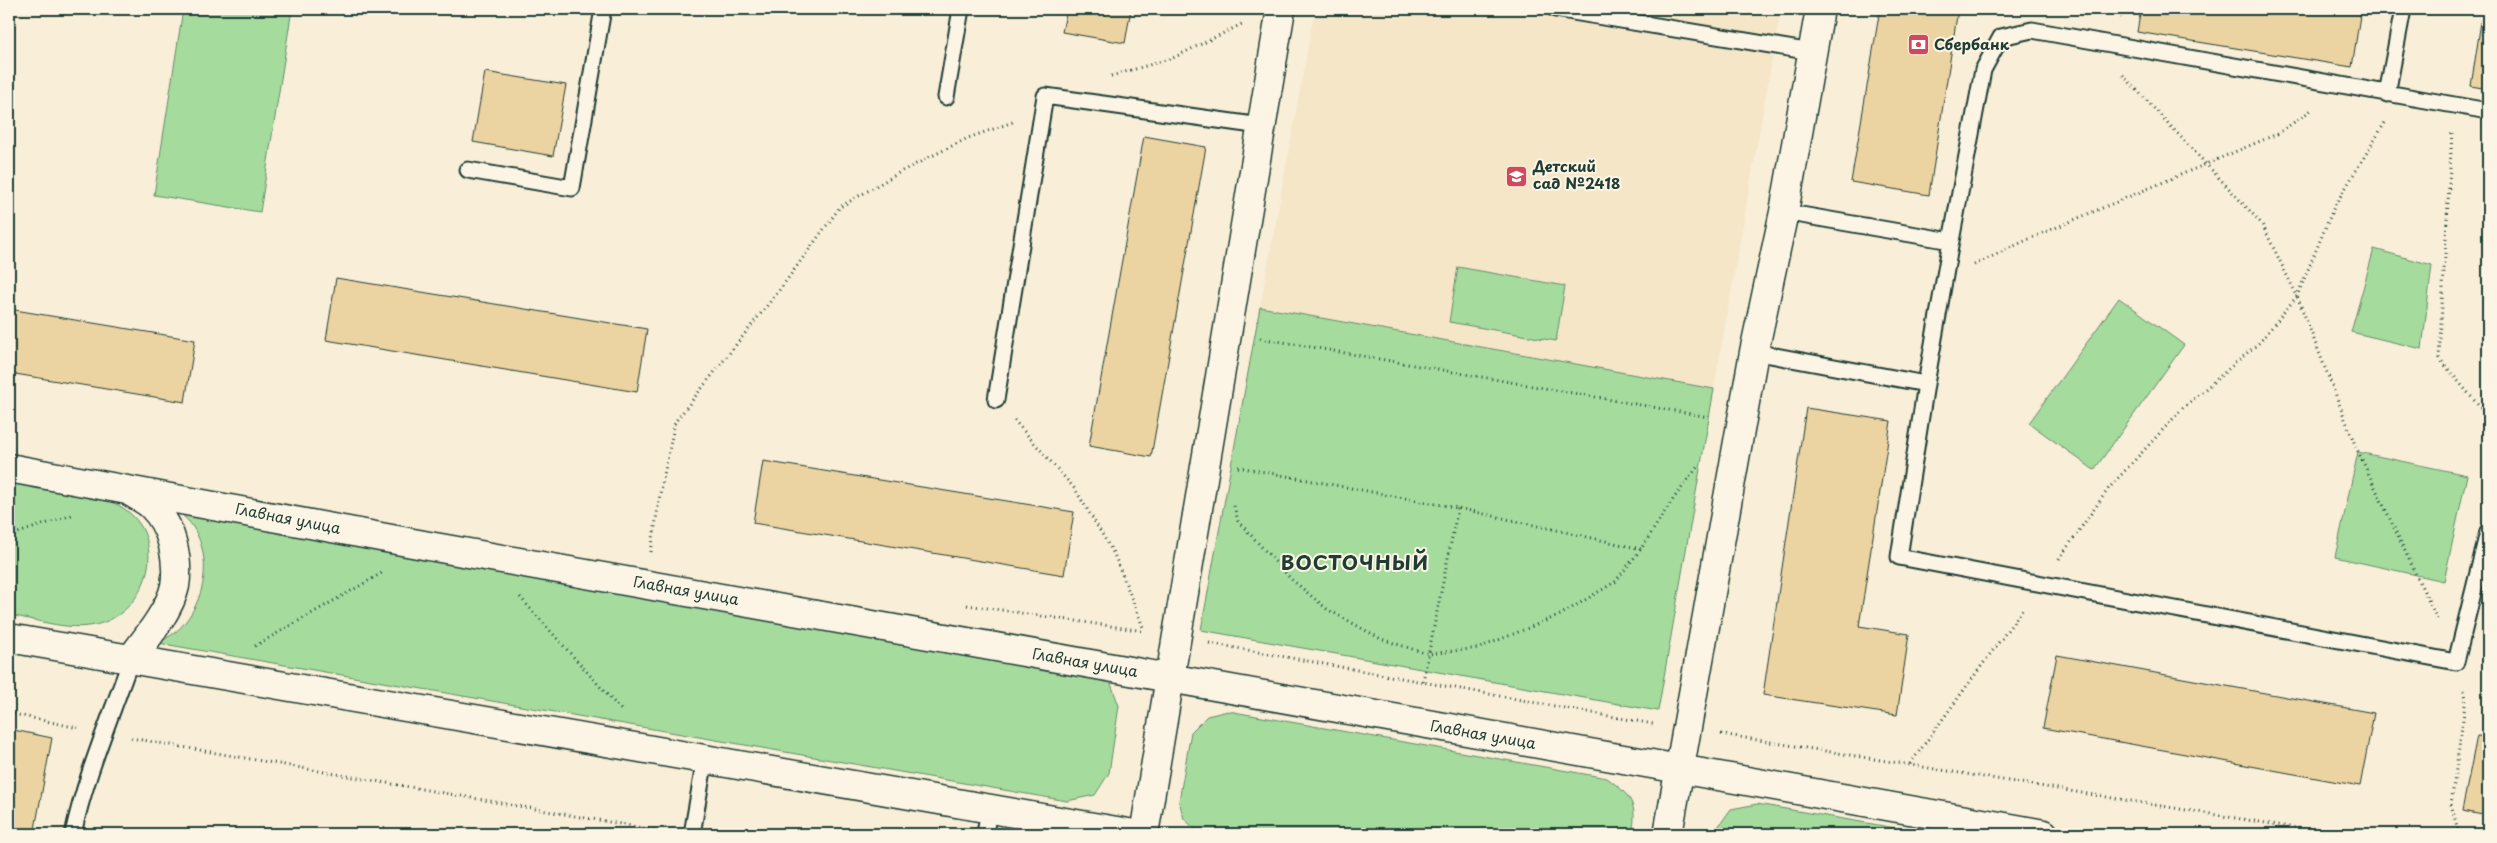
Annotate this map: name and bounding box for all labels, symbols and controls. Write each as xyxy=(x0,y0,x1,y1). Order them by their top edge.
place label: Сбербанк xyxy=(1934,32,2010,55)
bank icon: Сбербанк xyxy=(1906,33,1930,57)
place label: Детский сад №2418 xyxy=(1532,154,1620,194)
school or university icon: Детский сад №2418 xyxy=(1505,164,1529,188)
street label: Главная улица xyxy=(234,496,344,539)
district label: ВОСТОЧНЫЙ xyxy=(1281,547,1429,577)
street label: Главная улица xyxy=(632,569,742,610)
street label: Главная улица xyxy=(1031,641,1141,682)
street label: Главная улица xyxy=(1429,713,1539,754)

